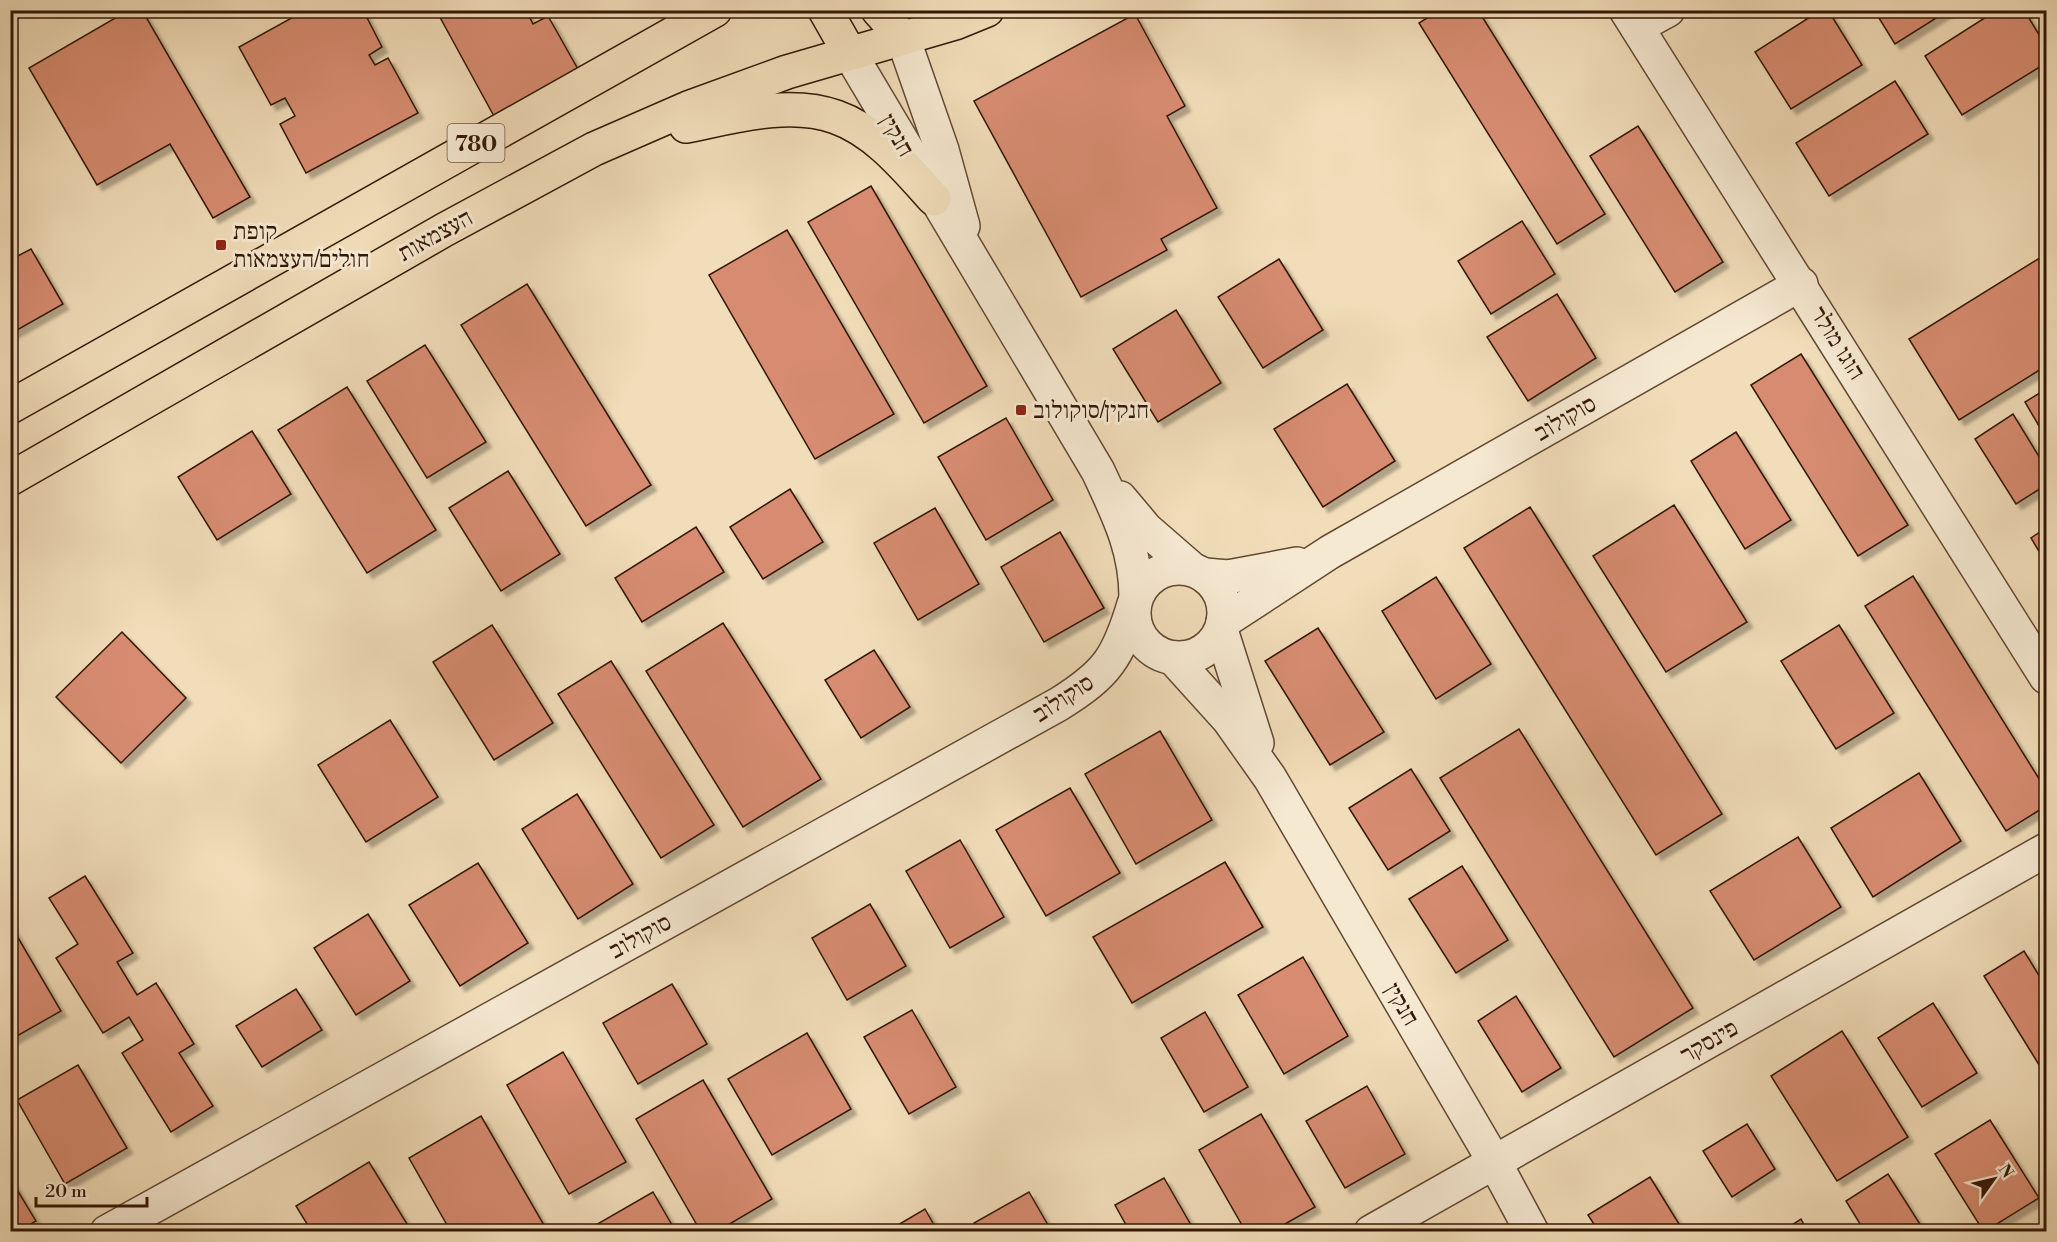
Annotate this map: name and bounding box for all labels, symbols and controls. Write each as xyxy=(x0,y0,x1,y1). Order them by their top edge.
street label: חנקין xyxy=(872,109,920,162)
road number: 780 xyxy=(448,124,504,162)
street label: העצמאות xyxy=(393,203,478,269)
place label: קופת חולים/העצמאות xyxy=(233,217,370,275)
marker: קופת חולים/העצמאות xyxy=(214,238,228,252)
street label: הוגו מולר xyxy=(1803,301,1871,386)
street label: סוקולוב xyxy=(1529,389,1602,449)
place label: חנקין/סוקולוב xyxy=(1033,396,1149,426)
marker: חנקין/סוקולוב xyxy=(1014,403,1028,417)
street label: סוקולוב xyxy=(1027,668,1100,730)
street label: סוקולוב xyxy=(604,908,677,966)
street label: חנקין xyxy=(1377,978,1425,1031)
street label: פינסקר xyxy=(1675,1013,1744,1070)
north arrow xyxy=(1964,1149,2024,1209)
text: N xyxy=(1994,1160,2018,1182)
scale bar xyxy=(36,1170,147,1208)
text: 20 m xyxy=(45,1180,87,1203)

